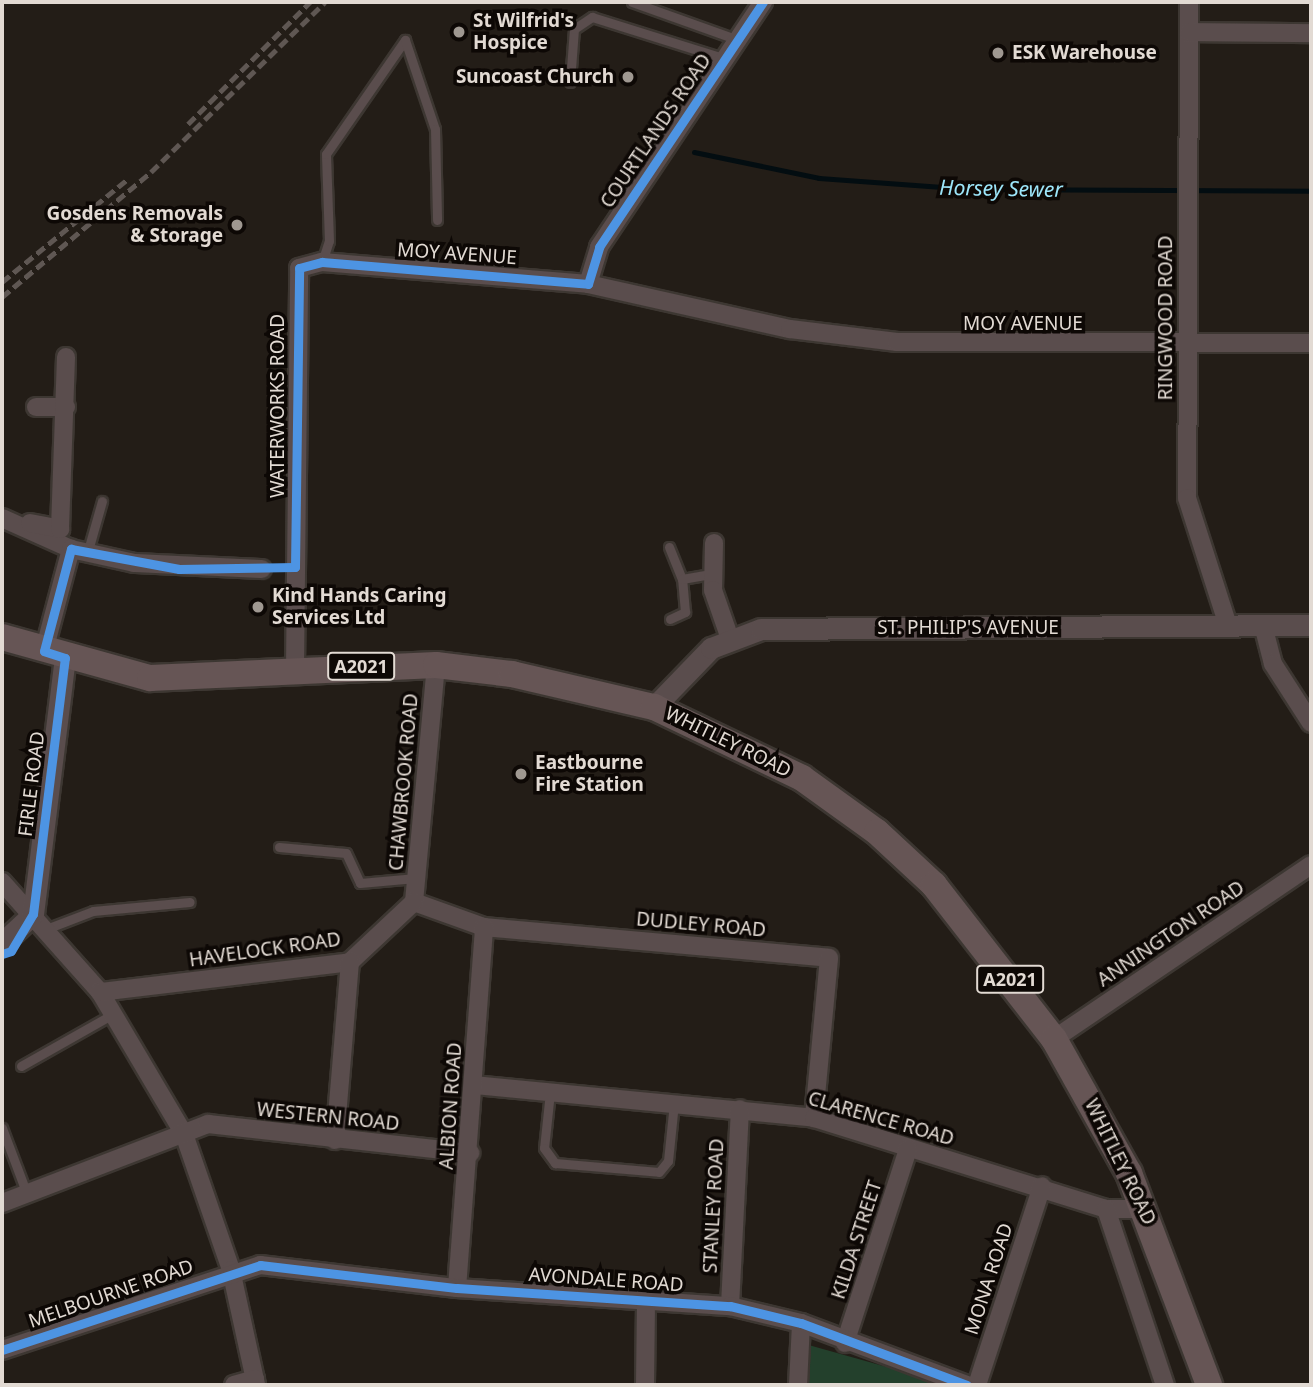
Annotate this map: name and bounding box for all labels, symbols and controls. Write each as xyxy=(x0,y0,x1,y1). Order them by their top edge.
place label: St Wilfrid's Hospice xyxy=(473,10,574,54)
marker: St Wilfrid's Hospice xyxy=(451,24,467,40)
place label: ESK Warehouse xyxy=(1012,42,1157,64)
marker: ESK Warehouse xyxy=(990,45,1006,61)
street label: COURTLANDS ROAD xyxy=(596,50,716,212)
place label: Suncoast Church xyxy=(456,66,614,88)
marker: Suncoast Church xyxy=(620,69,636,85)
water label: Horsey Sewer xyxy=(939,174,1063,202)
place label: Gosdens Removals & Storage xyxy=(46,203,223,247)
marker: Gosdens Removals & Storage xyxy=(229,217,245,233)
street label: RINGWOOD ROAD xyxy=(1155,236,1177,400)
street label: MOY AVENUE xyxy=(396,238,518,270)
street label: MOY AVENUE xyxy=(963,313,1083,335)
street label: WATERWORKS ROAD xyxy=(267,314,289,498)
place label: Kind Hands Caring Services Ltd xyxy=(272,585,446,629)
marker: Kind Hands Caring Services Ltd xyxy=(250,599,266,615)
street label: ST. PHILIP'S AVENUE xyxy=(877,617,1059,639)
road number: A2021 xyxy=(326,652,396,680)
street label: CHAWBROOK ROAD xyxy=(385,692,423,872)
street label: WHITLEY ROAD xyxy=(661,702,795,782)
street label: FIRLE ROAD xyxy=(14,730,50,838)
place label: Eastbourne Fire Station xyxy=(535,752,644,796)
marker: Eastbourne Fire Station xyxy=(513,766,529,782)
street label: ANNINGTON ROAD xyxy=(1093,876,1249,992)
street label: DUDLEY ROAD xyxy=(635,908,767,942)
street label: HAVELOCK ROAD xyxy=(188,928,342,972)
road number: A2021 xyxy=(975,964,1045,994)
street label: ALBION ROAD xyxy=(435,1042,467,1170)
street label: CLARENCE ROAD xyxy=(805,1087,957,1151)
street label: WHITLEY ROAD xyxy=(1080,1095,1160,1229)
street label: WESTERN ROAD xyxy=(256,1098,400,1136)
street label: STANLEY ROAD xyxy=(699,1138,729,1274)
street label: KILDA STREET xyxy=(827,1178,887,1302)
street label: MONA ROAD xyxy=(960,1220,1018,1338)
street label: MELBOURNE ROAD xyxy=(26,1255,196,1333)
street label: AVONDALE ROAD xyxy=(528,1263,684,1297)

